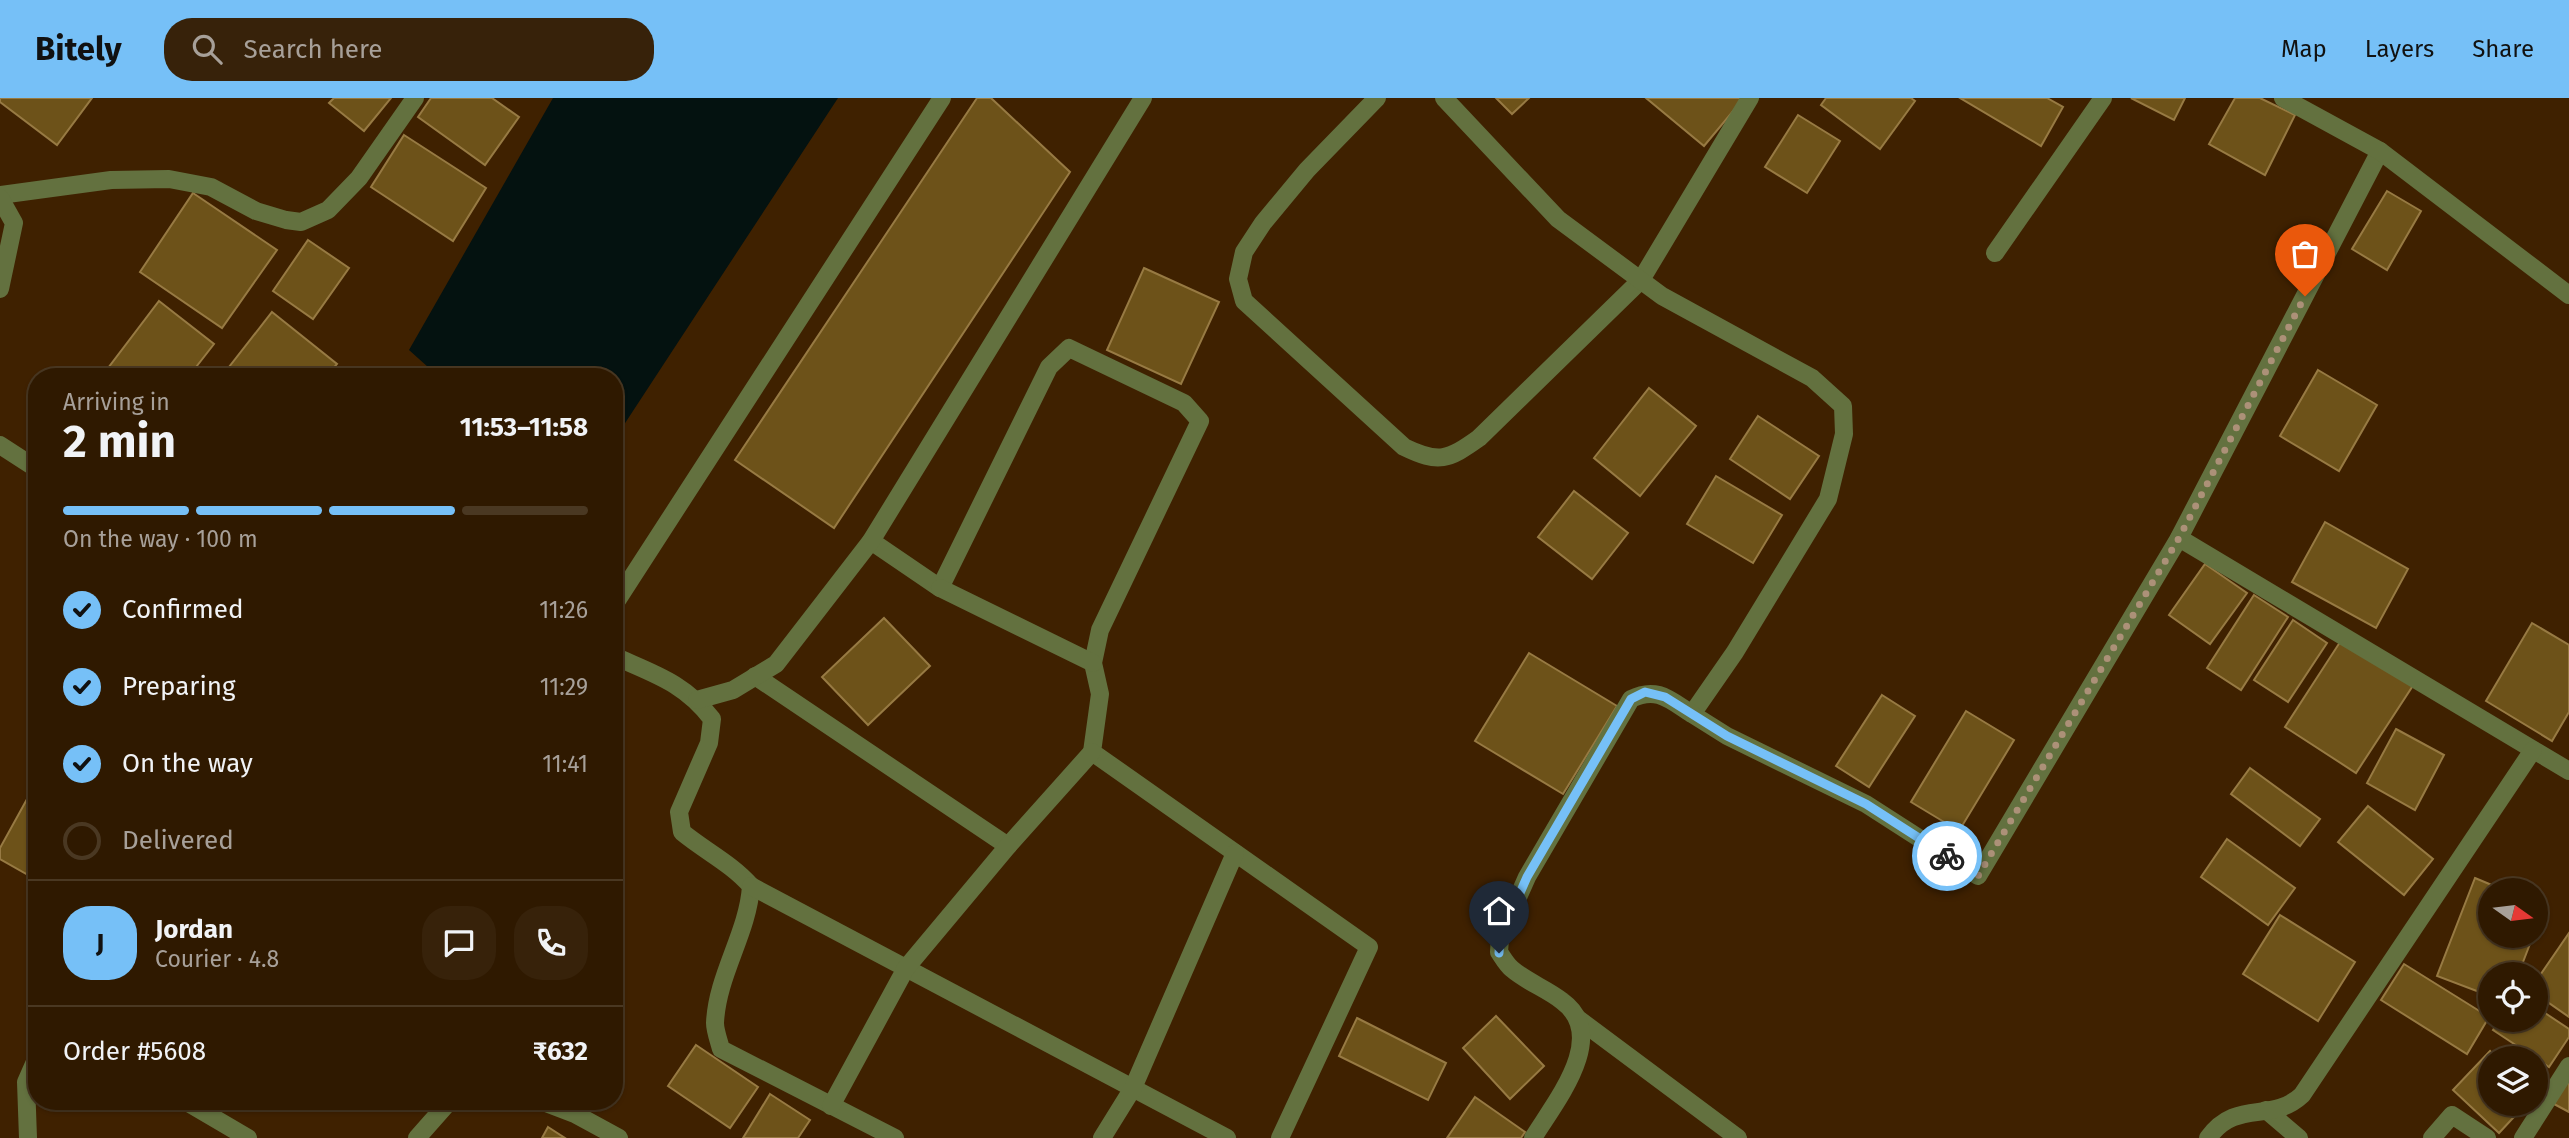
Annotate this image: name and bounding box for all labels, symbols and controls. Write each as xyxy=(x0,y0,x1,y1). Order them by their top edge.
search box xyxy=(164,18,654,81)
text: Bitely xyxy=(35,29,122,69)
icon: search xyxy=(188,30,226,68)
text: Search here xyxy=(244,34,382,65)
text: Map xyxy=(2281,35,2327,63)
text: Layers xyxy=(2365,35,2434,63)
text: Share xyxy=(2472,35,2534,63)
pin xyxy=(2275,224,2335,296)
icon: bag xyxy=(2286,235,2324,273)
text: Arriving in xyxy=(63,388,170,416)
text: 11:53–11:58 xyxy=(460,412,588,443)
text: 2 min xyxy=(63,414,176,469)
text: On the way · 100 m xyxy=(63,525,258,553)
icon: check xyxy=(63,591,101,629)
text: Confirmed xyxy=(122,594,243,625)
text: 11:26 xyxy=(539,596,588,624)
icon: check xyxy=(63,668,101,706)
text: Preparing xyxy=(122,671,235,702)
text: 11:29 xyxy=(540,673,588,701)
icon: check xyxy=(63,745,101,783)
text: On the way xyxy=(122,748,253,779)
text: 11:41 xyxy=(542,750,588,778)
courier xyxy=(1912,821,1982,891)
text: Delivered xyxy=(122,825,234,856)
icon: bike xyxy=(1928,837,1966,875)
north arrow xyxy=(2478,878,2548,948)
map controls xyxy=(2478,878,2548,1116)
pin xyxy=(1469,881,1529,953)
icon: home xyxy=(1480,892,1518,930)
button: chat xyxy=(422,906,496,980)
button: phone xyxy=(514,906,588,980)
text: Jordan xyxy=(155,914,233,945)
text: J xyxy=(96,928,104,959)
text: Courier · 4.8 xyxy=(155,945,279,973)
button: locate xyxy=(2478,962,2548,1032)
text: Order #5608 xyxy=(63,1036,206,1067)
text: ₹632 xyxy=(533,1036,588,1067)
button: layers xyxy=(2478,1046,2548,1116)

